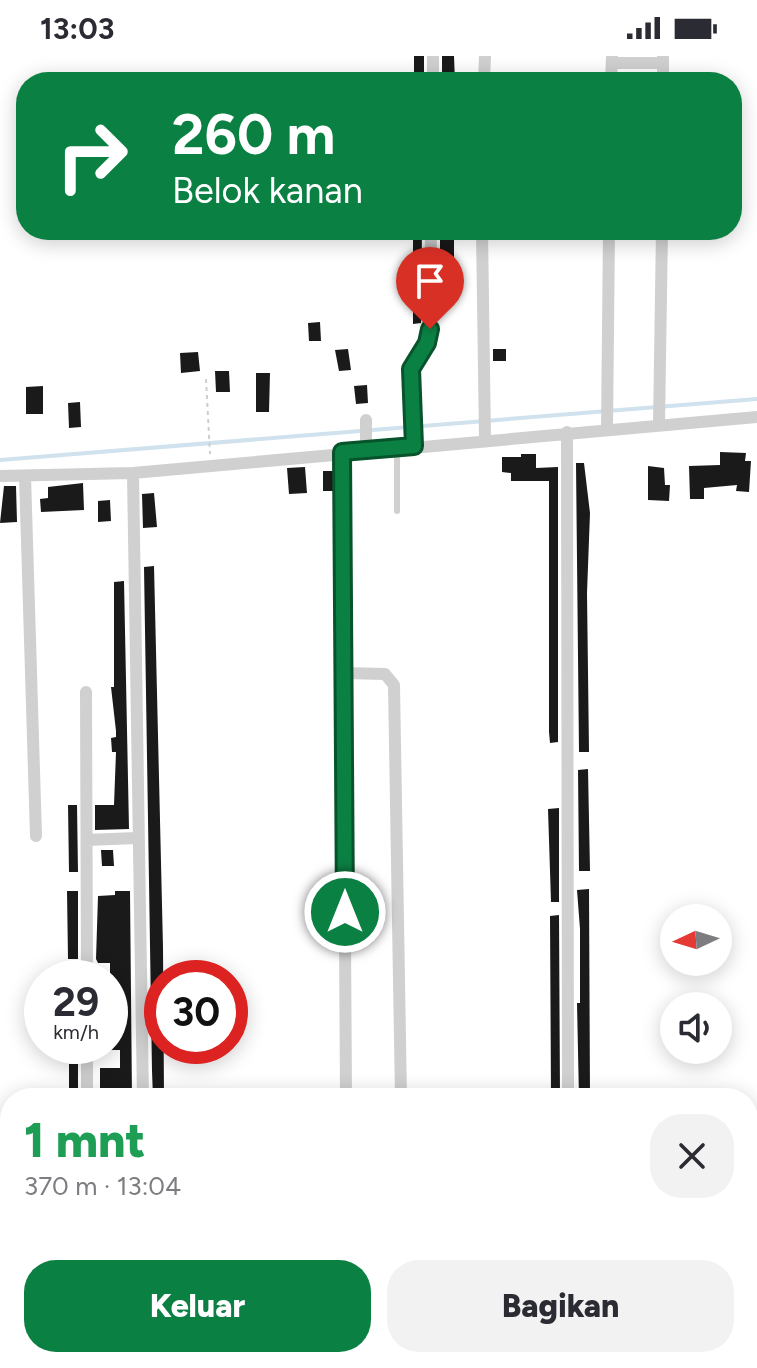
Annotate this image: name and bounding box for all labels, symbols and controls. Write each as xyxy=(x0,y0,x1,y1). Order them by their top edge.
text: 13:03 xyxy=(40,10,115,47)
text: 260 m xyxy=(172,101,335,168)
icon: right xyxy=(40,104,144,208)
text: Belok kanan xyxy=(172,169,363,212)
pin xyxy=(396,247,464,329)
icon: arrive xyxy=(408,259,452,303)
position arrow xyxy=(303,870,387,954)
north arrow xyxy=(660,904,732,976)
map controls xyxy=(660,904,732,1064)
speed limit sign: 30 xyxy=(144,960,248,1064)
text: 29 xyxy=(53,978,99,1026)
button: sound xyxy=(660,992,732,1064)
text: km/h xyxy=(53,1020,99,1044)
text: 1 mnt xyxy=(24,1111,145,1169)
button: close xyxy=(650,1114,734,1198)
text: 370 m · 13:04 xyxy=(24,1170,181,1202)
button: Keluar xyxy=(24,1260,371,1352)
button: Bagikan xyxy=(387,1260,734,1352)

